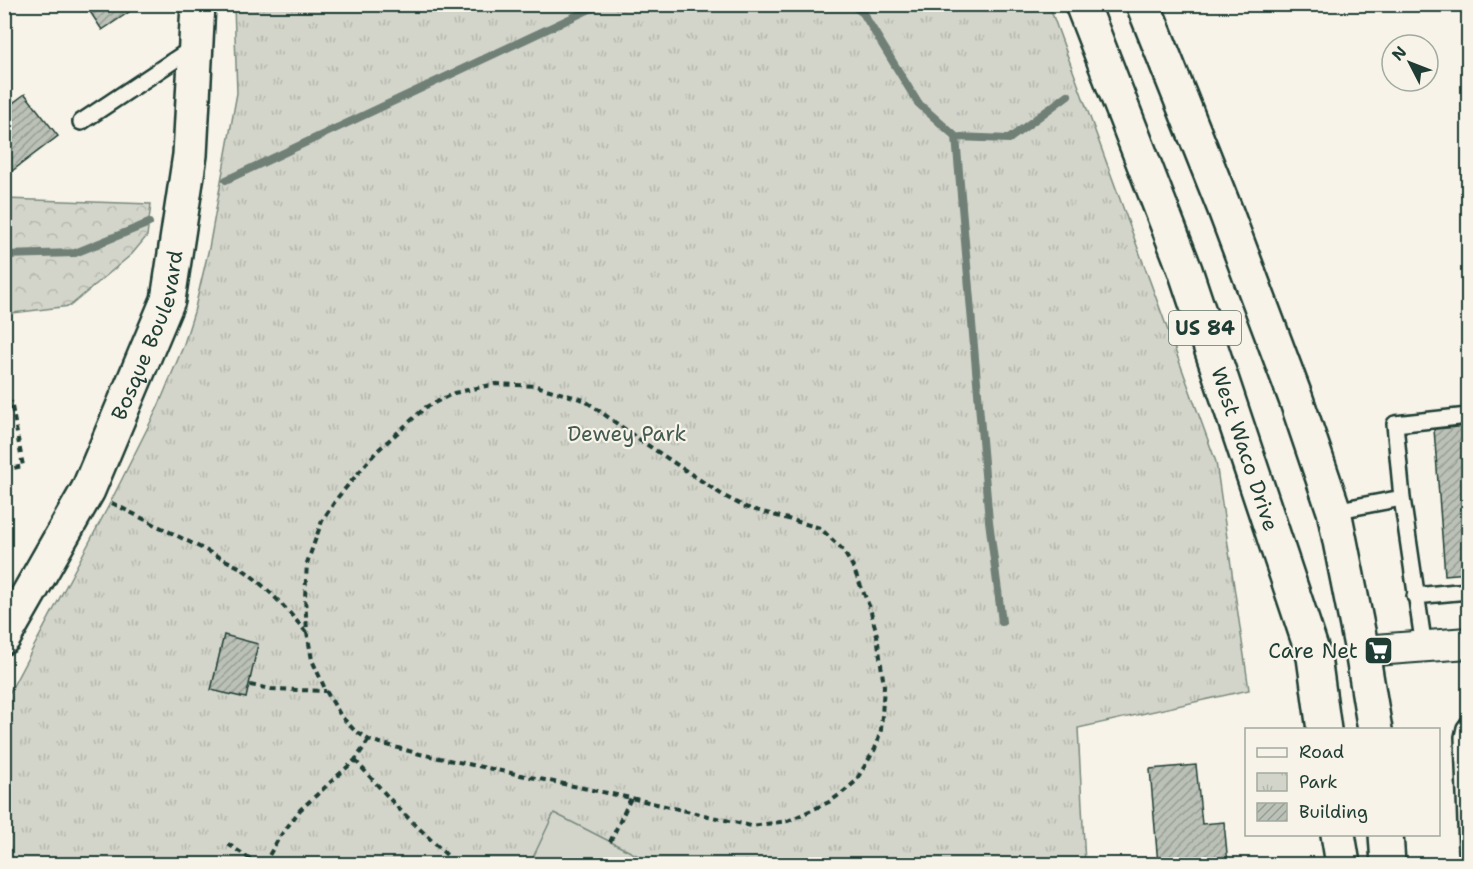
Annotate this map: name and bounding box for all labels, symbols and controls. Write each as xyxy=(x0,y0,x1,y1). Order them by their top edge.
north arrow xyxy=(1380,33,1440,93)
text: N xyxy=(1387,42,1411,65)
street label: Bosque Boulevard xyxy=(105,248,189,424)
road number: US 84 xyxy=(1169,311,1241,345)
street label: West Waco Drive xyxy=(1204,363,1285,535)
park label: Dewey Park xyxy=(567,420,687,448)
supermarket icon: Care Net xyxy=(1363,635,1395,667)
place label: Care Net xyxy=(1268,637,1358,665)
legend xyxy=(1245,728,1440,836)
text: Road xyxy=(1299,740,1344,764)
text: Park xyxy=(1299,770,1338,794)
text: Building xyxy=(1299,800,1368,824)

